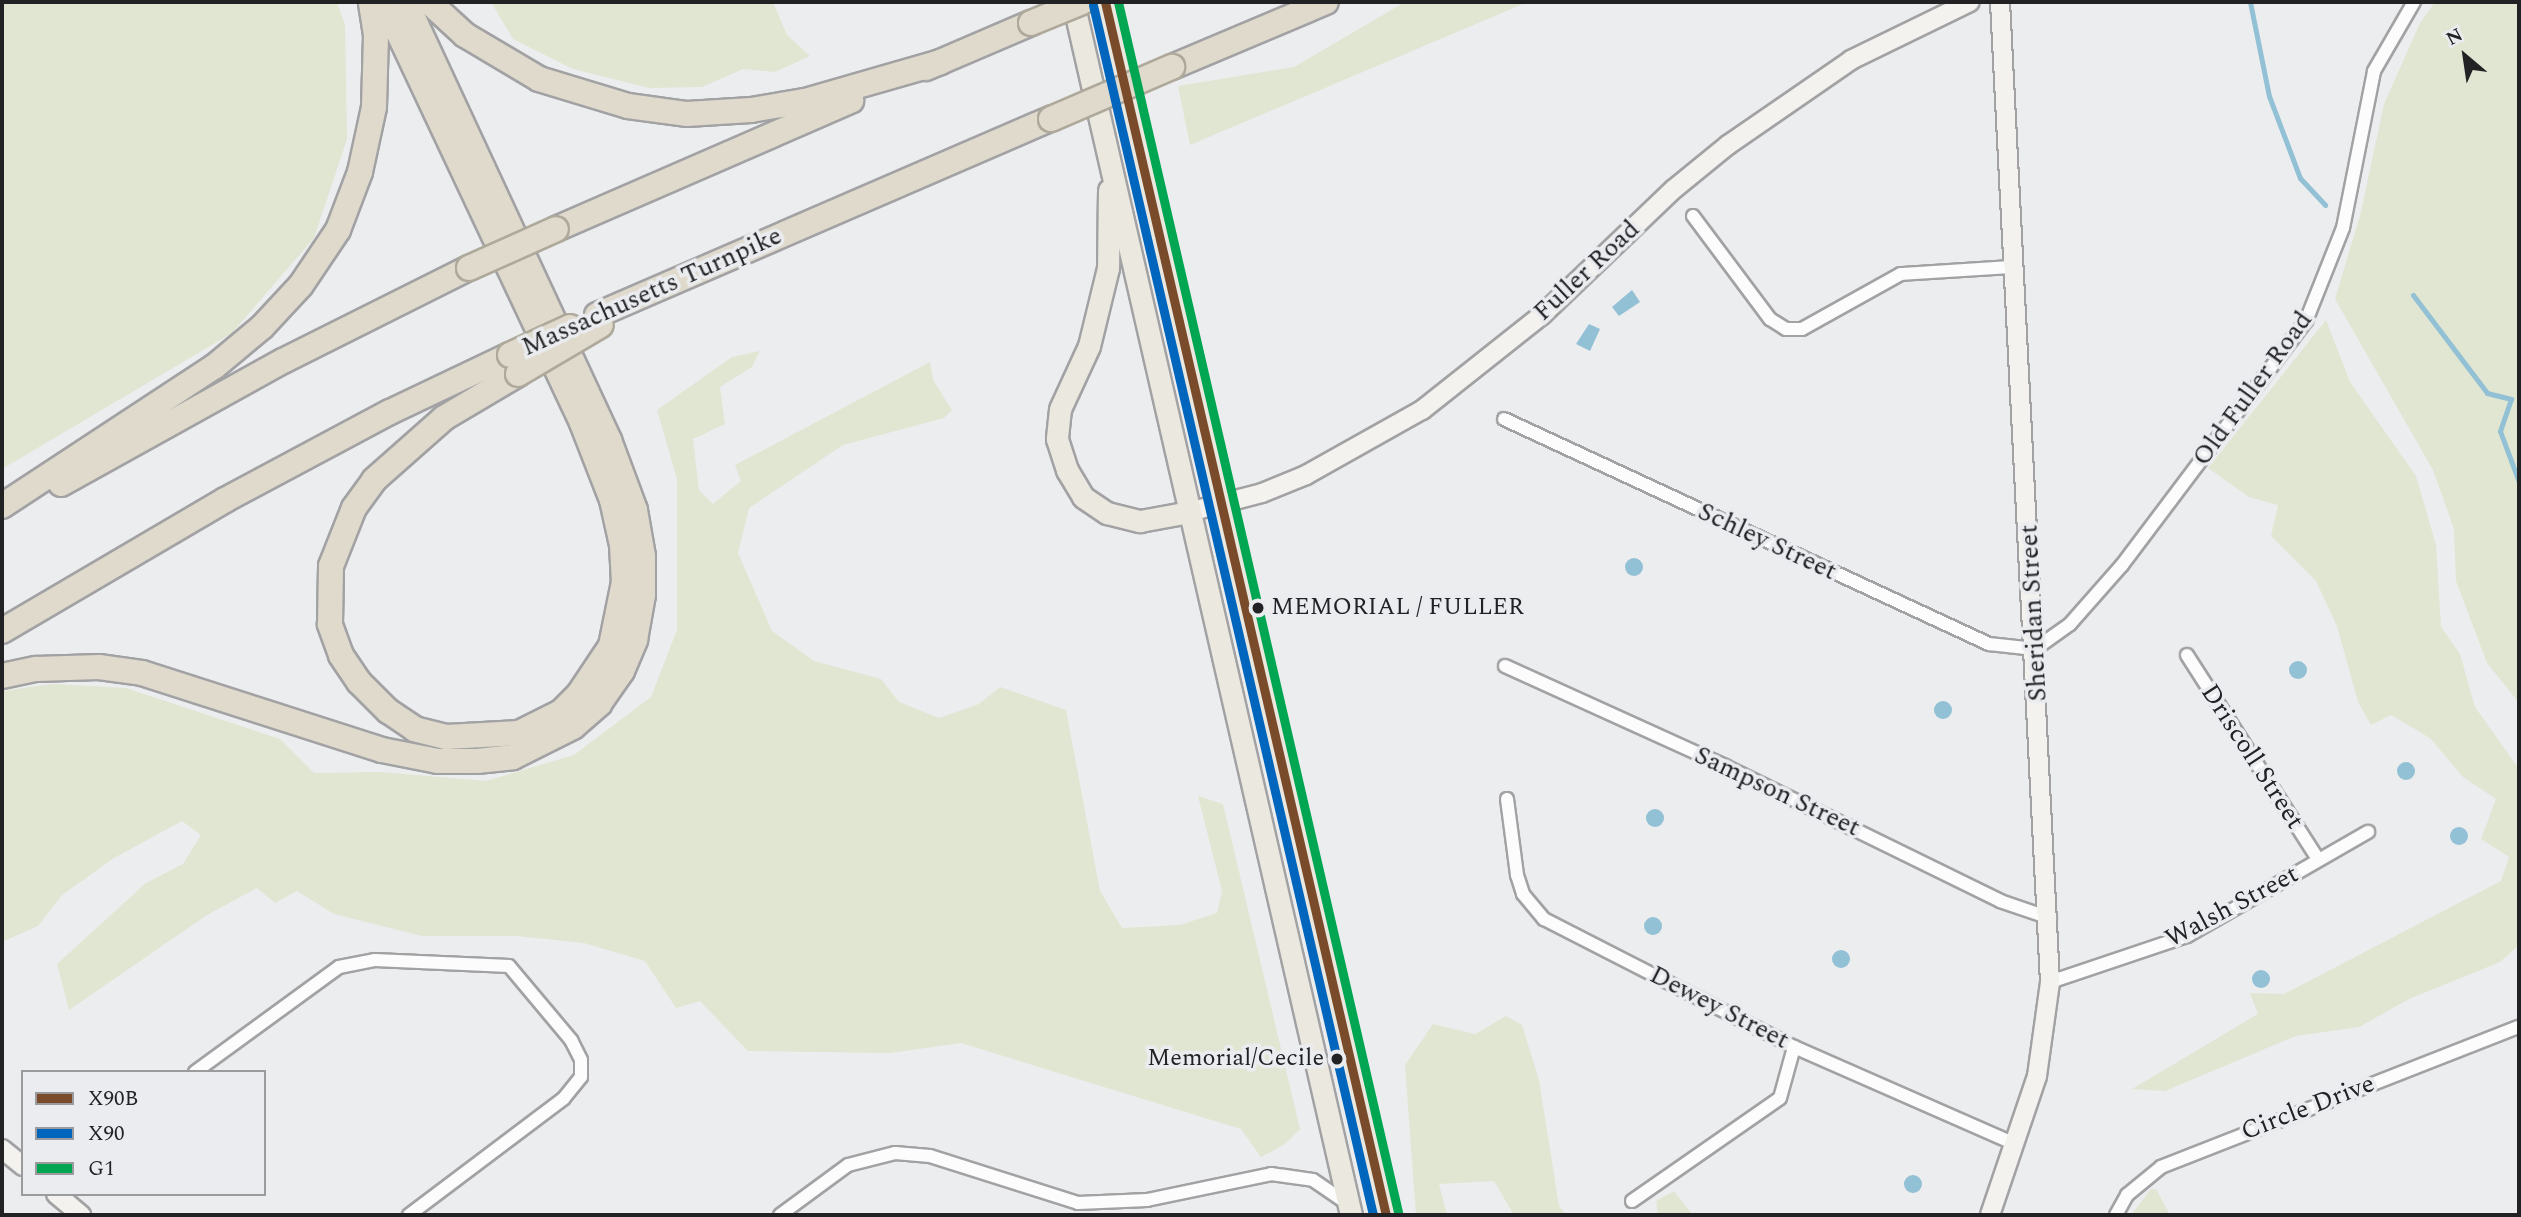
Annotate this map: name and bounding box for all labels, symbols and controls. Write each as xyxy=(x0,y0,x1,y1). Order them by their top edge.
north arrow xyxy=(2430,21,2500,91)
text: N xyxy=(2441,21,2468,54)
street label: Fuller Road xyxy=(1528,214,1646,328)
street label: Massachusetts Turnpike xyxy=(517,221,787,363)
street label: Old Fuller Road xyxy=(2187,306,2319,472)
street label: Schley Street xyxy=(1693,496,1841,588)
street label: Sheridan Street xyxy=(2014,524,2054,702)
place label: MEMORIAL / FULLER xyxy=(1271,594,1524,622)
marker: MEMORIAL / FULLER xyxy=(1251,601,1265,615)
street label: Driscoll Street xyxy=(2194,679,2310,835)
street label: Sampson Street xyxy=(1689,740,1865,844)
street label: Walsh Street xyxy=(2160,859,2304,955)
street label: Dewey Street xyxy=(1644,960,1794,1056)
place label: Memorial/Cecile xyxy=(1147,1045,1324,1073)
marker: Memorial/Cecile xyxy=(1330,1052,1344,1066)
street label: Circle Drive xyxy=(2237,1068,2379,1148)
legend xyxy=(21,1070,266,1196)
text: X90B xyxy=(88,1083,138,1115)
text: X90 xyxy=(88,1118,125,1150)
text: G1 xyxy=(88,1153,115,1185)

